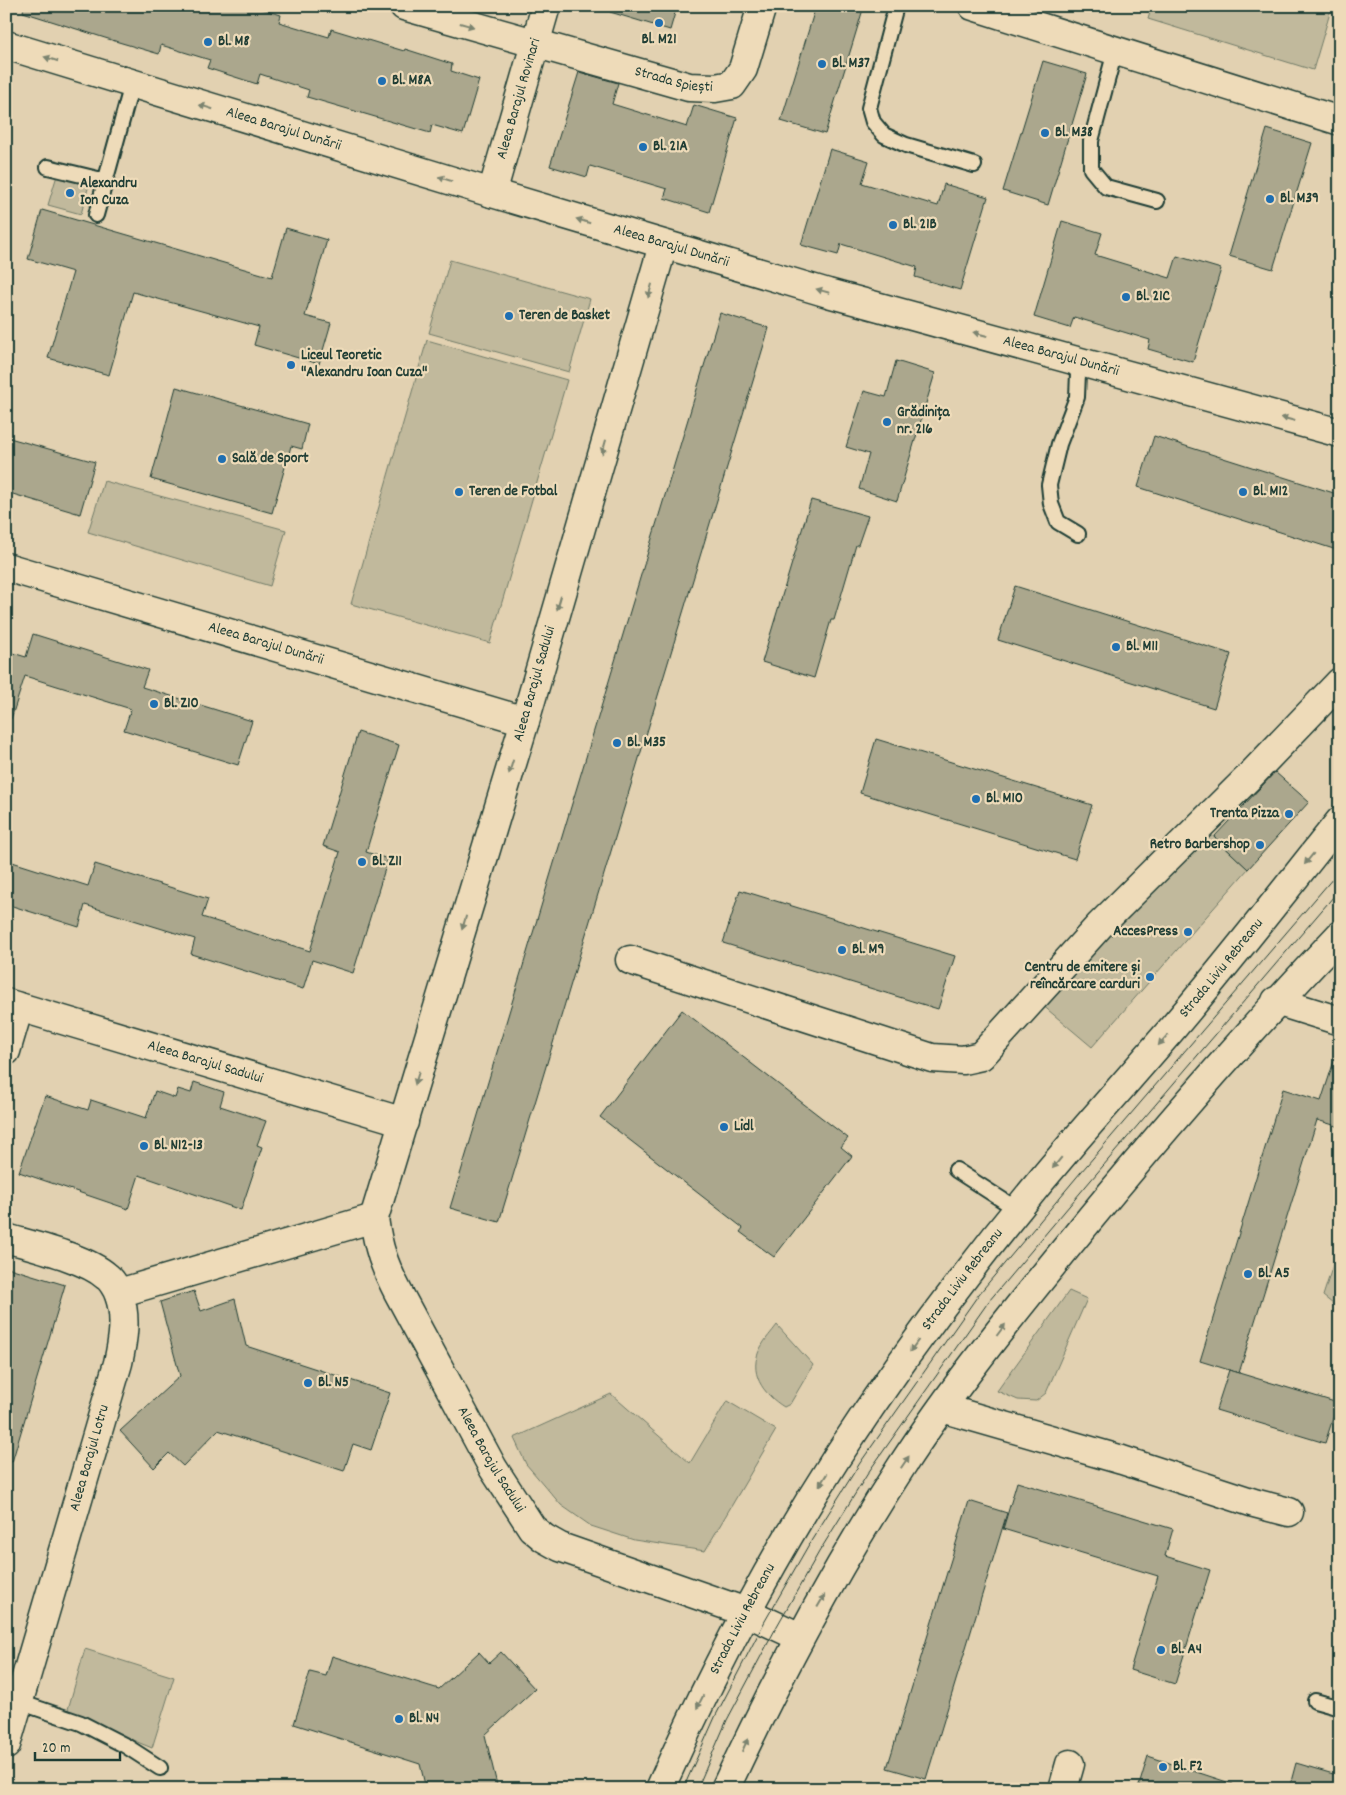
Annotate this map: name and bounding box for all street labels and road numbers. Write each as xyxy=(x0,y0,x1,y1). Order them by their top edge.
street label: Aleea Barajul Rovinari xyxy=(491,35,547,162)
street label: Strada Spiești xyxy=(632,61,713,99)
street label: Aleea Barajul Dunării xyxy=(223,102,344,157)
street label: Aleea Barajul Dunării xyxy=(611,219,732,274)
street label: Aleea Barajul Dunării xyxy=(1000,330,1122,383)
street label: Aleea Barajul Dunării xyxy=(205,617,326,672)
street label: Aleea Barajul Sadului xyxy=(508,623,562,744)
street label: Strada Liviu Rebreanu xyxy=(1174,914,1269,1023)
street label: Aleea Barajul Sadului xyxy=(145,1035,266,1090)
street label: Strada Liviu Rebreanu xyxy=(917,1224,1009,1335)
street label: Aleea Barajul Lotru xyxy=(64,1402,116,1514)
street label: Aleea Barajul Sadului xyxy=(451,1403,530,1517)
street label: Strada Liviu Rebreanu xyxy=(704,1560,782,1679)

